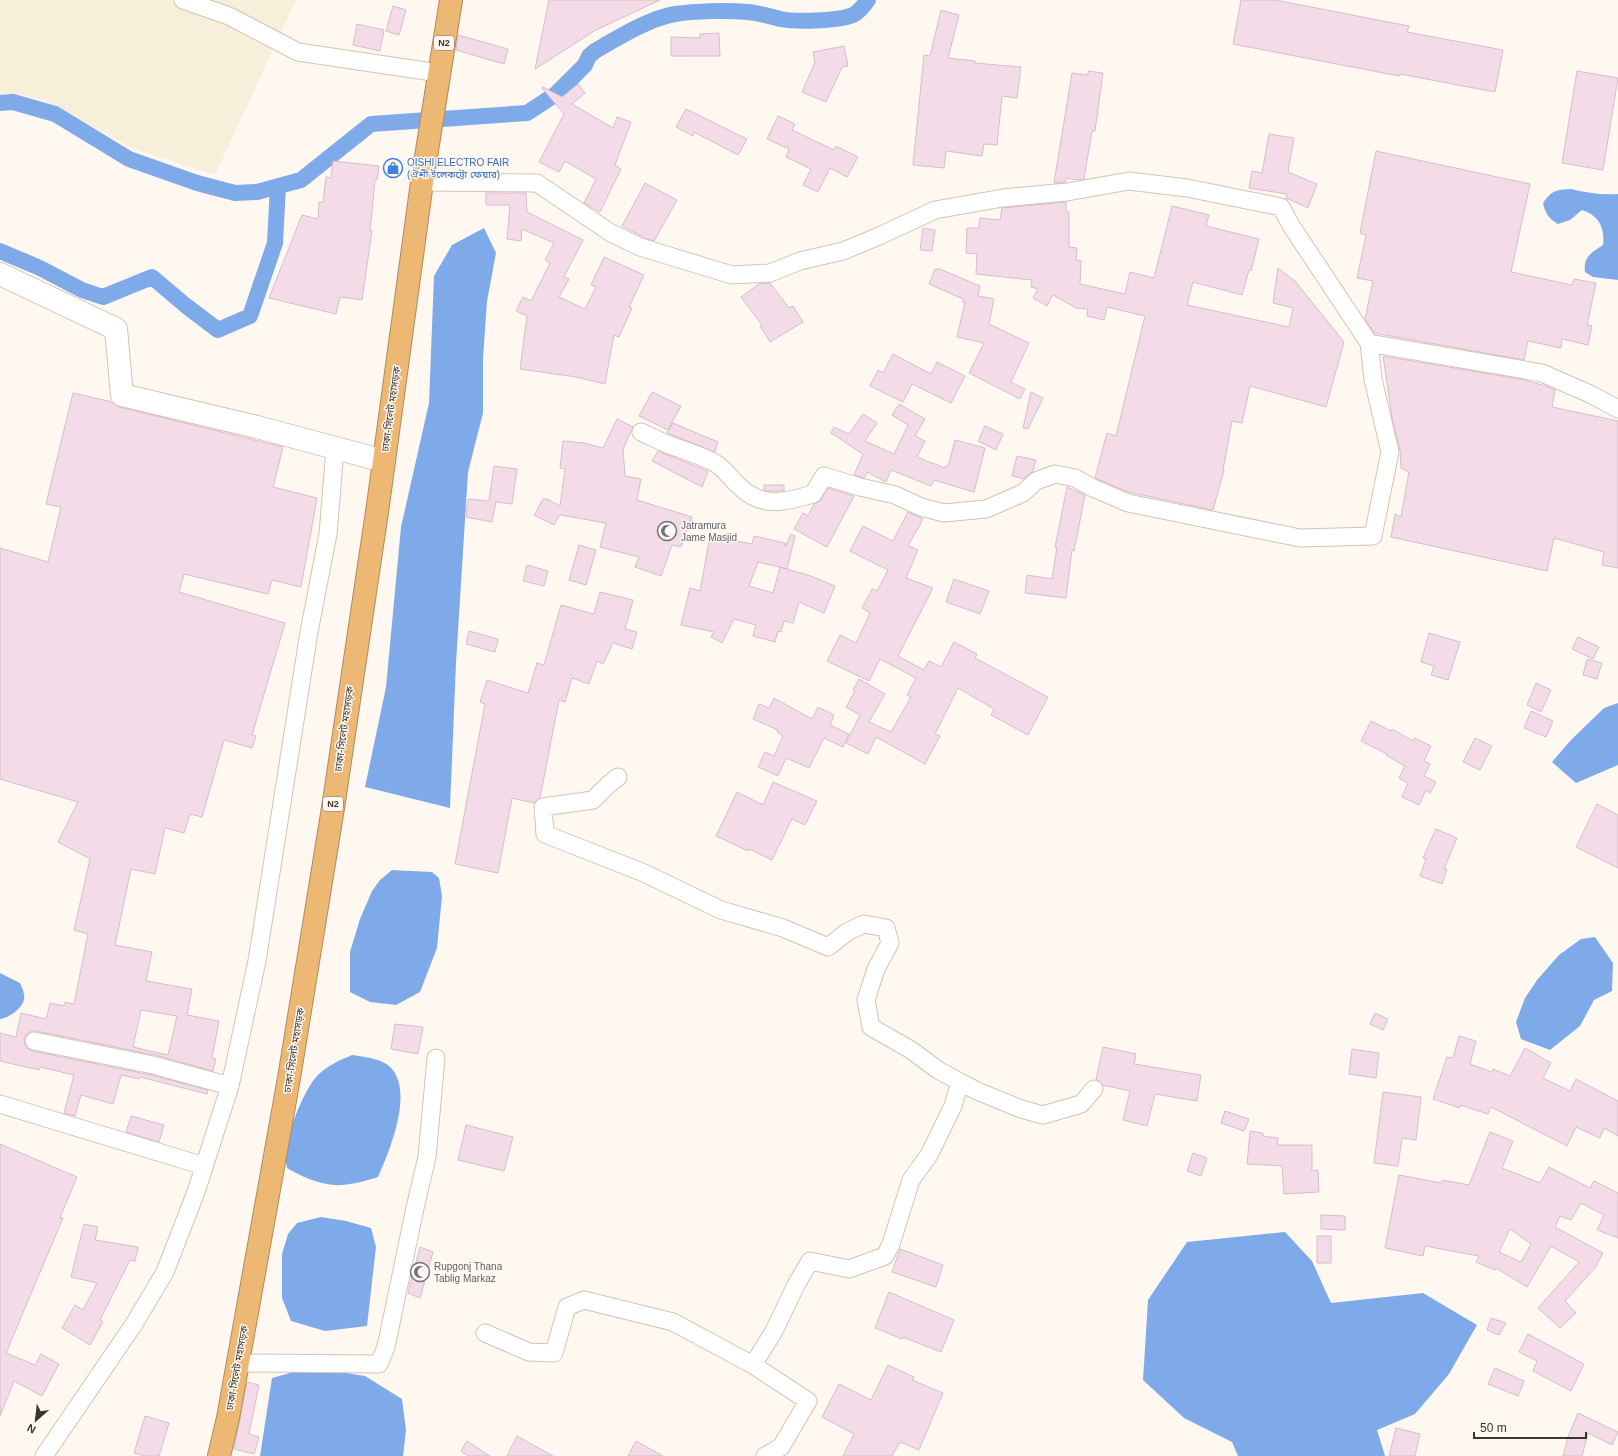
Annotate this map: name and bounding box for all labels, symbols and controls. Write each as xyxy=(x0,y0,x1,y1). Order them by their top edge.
road number: N2 xyxy=(434,36,454,50)
shop icon: OISHI ELECTRO FAIR (ঐশী ইলেকট্রো ফেয়ার) xyxy=(382,157,404,179)
place label: OISHI ELECTRO FAIR (ঐশী ইলেকট্রো ফেয়ার) xyxy=(407,157,509,180)
street label: ঢাকা-সিলেট মহাসড়ক xyxy=(379,365,403,453)
mosque icon: Jatramura Jame Masjid xyxy=(656,520,678,542)
place label: Jatramura Jame Masjid xyxy=(681,520,737,543)
street label: ঢাকা-সিলেট মহাসড়ক xyxy=(332,685,356,773)
road number: N2 xyxy=(323,797,343,811)
street label: ঢাকা-সিলেট মহাসড়ক xyxy=(282,1006,306,1094)
mosque icon: Rupgonj Thana Tablig Markaz xyxy=(409,1261,431,1283)
place label: Rupgonj Thana Tablig Markaz xyxy=(434,1261,503,1284)
street label: ঢাকা-সিলেট মহাসড়ক xyxy=(224,1324,250,1412)
north arrow xyxy=(16,1400,56,1440)
scale bar xyxy=(1474,1414,1586,1440)
text: 50 m xyxy=(1480,1421,1507,1435)
text: N xyxy=(25,1422,38,1436)

